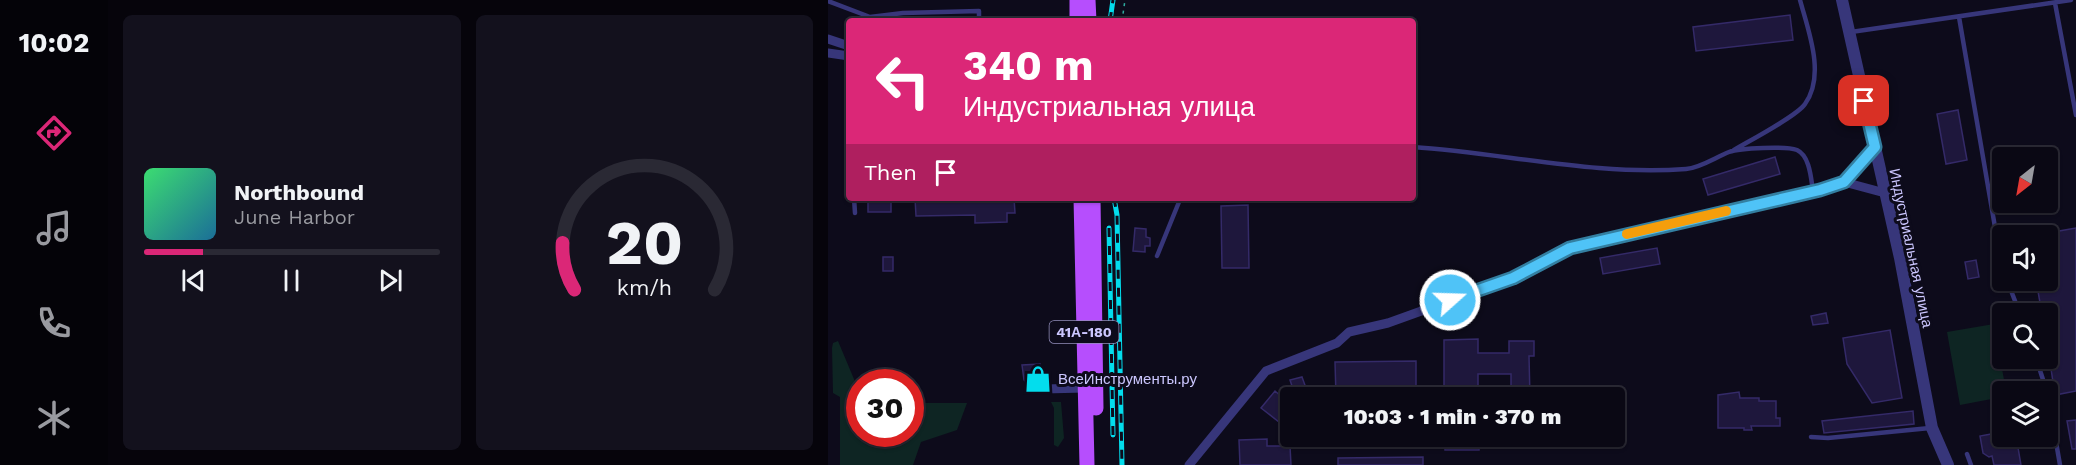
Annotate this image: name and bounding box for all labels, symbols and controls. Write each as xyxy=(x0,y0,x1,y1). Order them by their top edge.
text: 10:02 xyxy=(19,27,89,59)
text: 340 m xyxy=(963,41,1094,90)
icon: left xyxy=(864,42,942,120)
pin xyxy=(1838,75,1889,126)
icon: arrive xyxy=(1847,84,1880,117)
text: Индустриальная улица xyxy=(963,91,1255,123)
icon: directions xyxy=(33,112,75,154)
north arrow xyxy=(1992,147,2058,213)
map controls xyxy=(1992,147,2058,447)
icon: arrive xyxy=(929,156,962,189)
text: Then xyxy=(864,160,917,185)
street label: Индустриальная улица xyxy=(1885,167,1937,330)
text: Northbound xyxy=(234,180,364,205)
text: June Harbor xyxy=(234,205,355,229)
text: 20 xyxy=(606,206,683,279)
icon: music xyxy=(33,207,75,249)
button: sound xyxy=(1992,225,2058,291)
icon: previous xyxy=(177,264,210,297)
icon: pause xyxy=(275,264,308,297)
icon: next xyxy=(374,264,407,297)
position arrow xyxy=(1418,268,1482,332)
text: km/h xyxy=(617,275,672,300)
icon: phone xyxy=(33,302,75,344)
button: search xyxy=(1992,303,2058,369)
road number: 41А-180 xyxy=(1050,321,1118,343)
shop icon: ВсеИнструменты.ру xyxy=(1023,364,1053,394)
speed limit sign: 30 xyxy=(846,369,924,447)
place label: ВсеИнструменты.ру xyxy=(1058,370,1198,388)
button: layers xyxy=(1992,381,2058,447)
icon: climate xyxy=(33,397,75,439)
text: 10:03 · 1 min · 370 m xyxy=(1344,404,1561,429)

